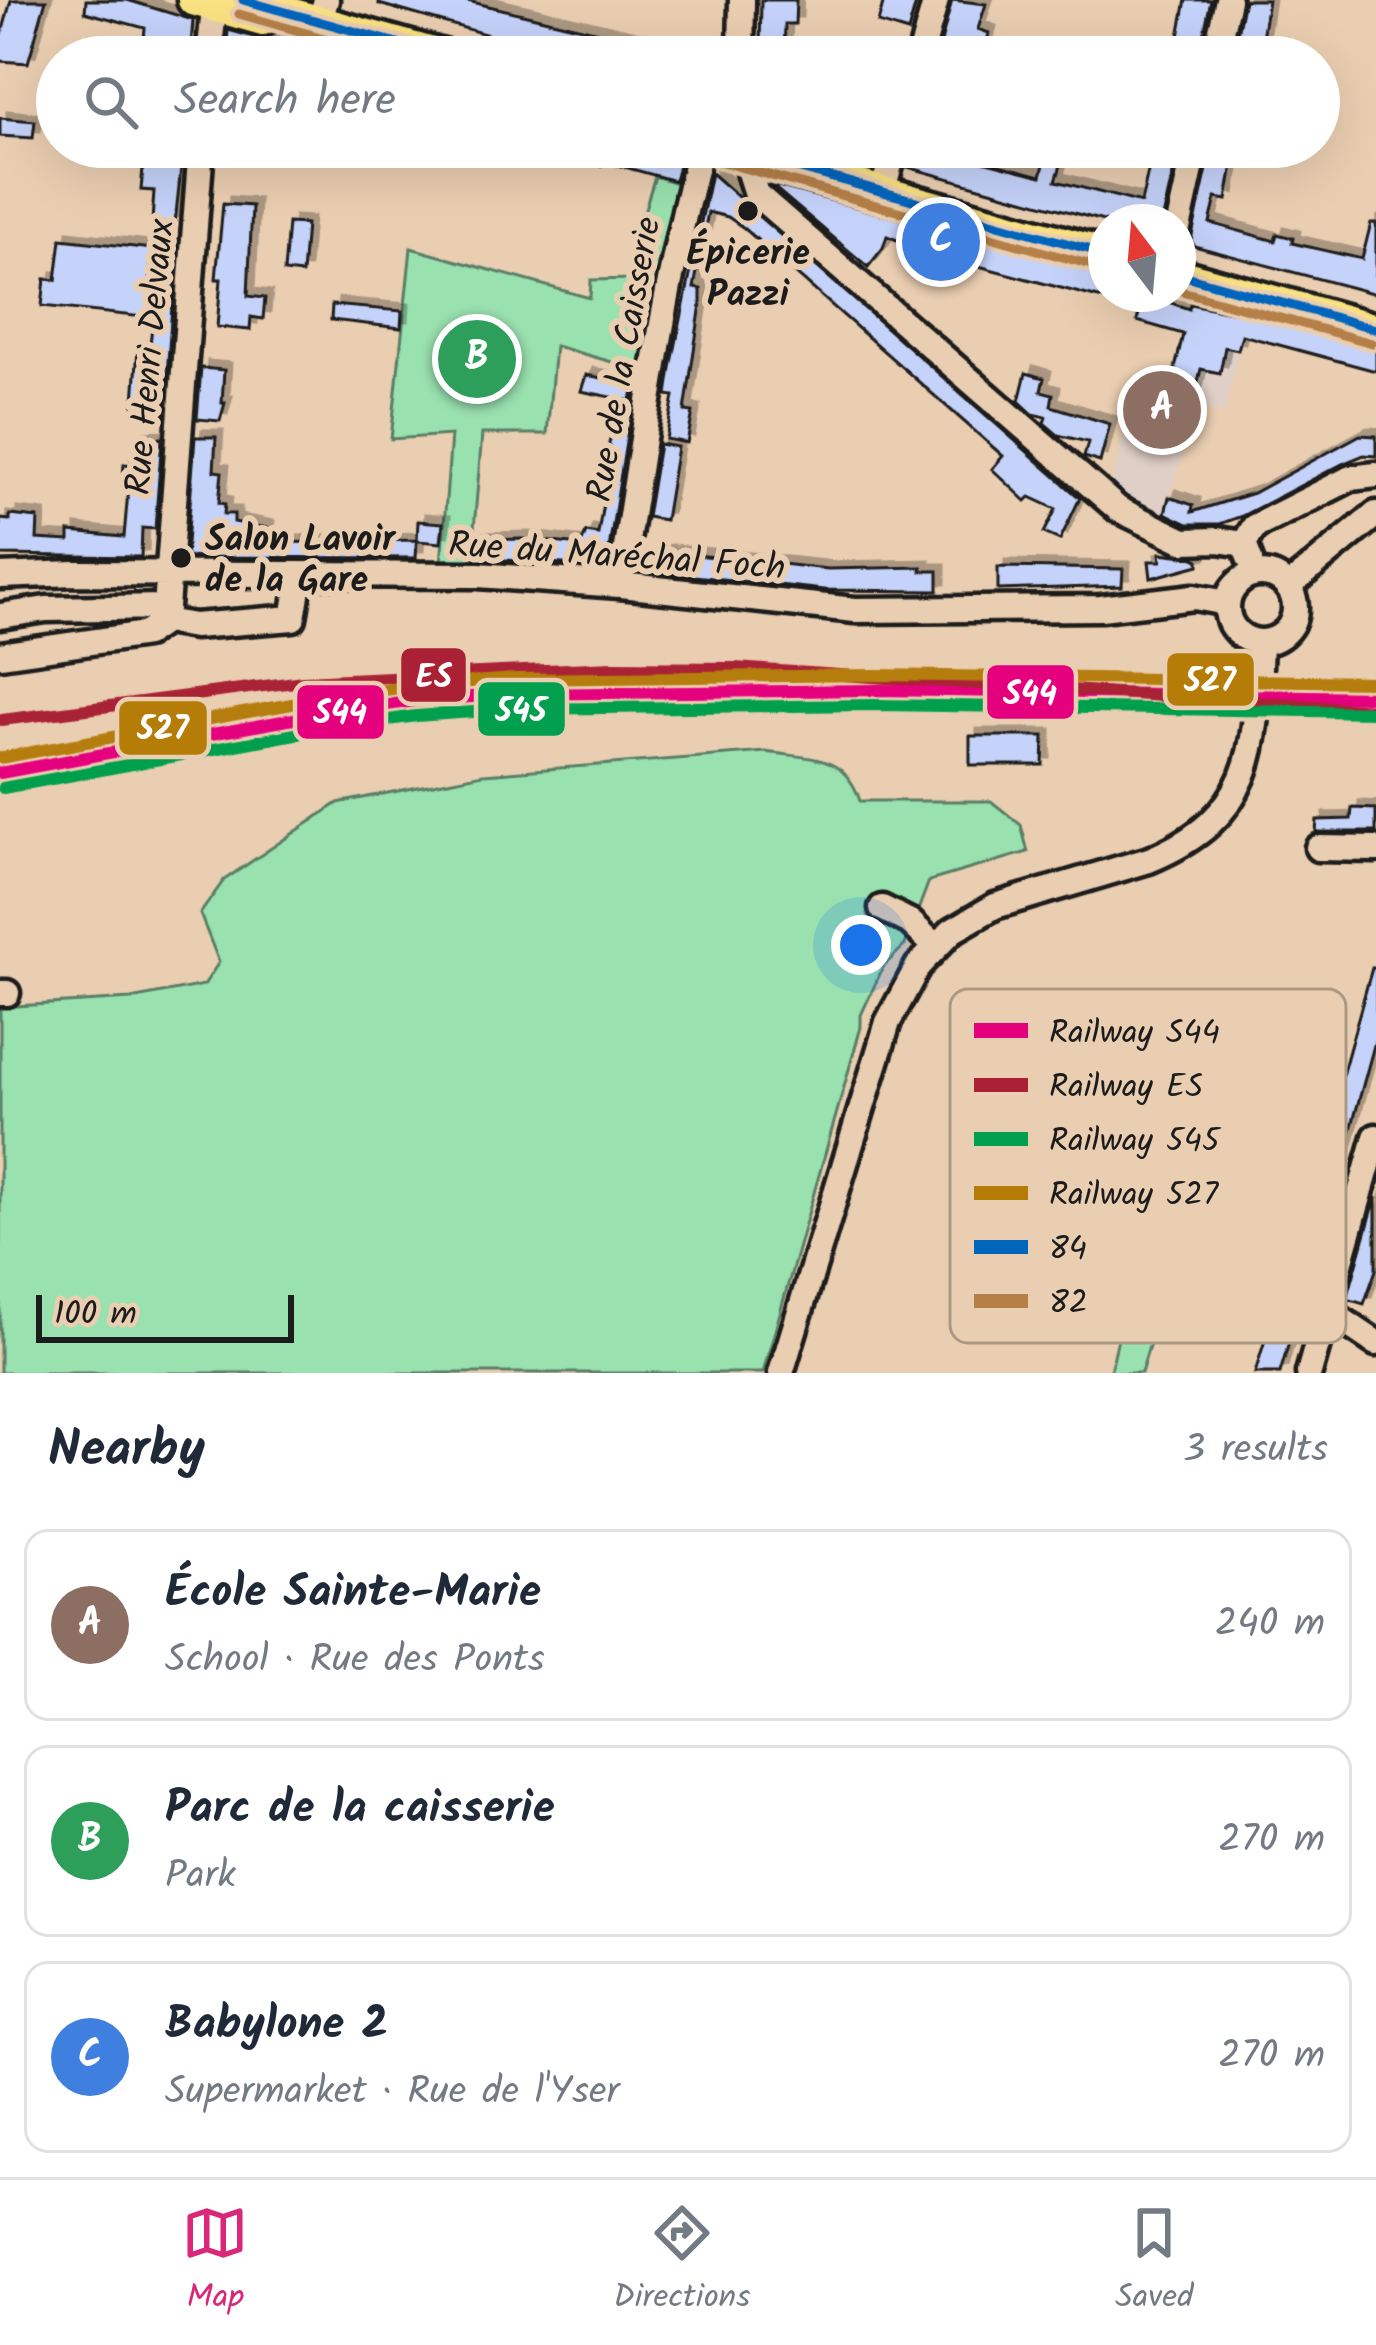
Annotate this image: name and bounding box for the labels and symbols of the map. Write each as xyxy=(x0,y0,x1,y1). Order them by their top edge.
pin: C xyxy=(902,197,980,287)
marker: Épicerie Pazzi xyxy=(735,198,761,224)
north arrow xyxy=(1088,204,1196,312)
street label: Rue de la Caisserie xyxy=(572,213,679,507)
street label: Rue Henri Delvaux xyxy=(111,217,192,497)
place label: Épicerie Pazzi xyxy=(686,226,810,324)
pin: B xyxy=(438,314,516,404)
pin: A xyxy=(1123,365,1201,455)
place label: Salon Lavoir de la Gare xyxy=(205,512,397,610)
street label: Rue du Maréchal Foch xyxy=(446,517,787,598)
marker: Salon Lavoir de la Gare xyxy=(168,545,194,571)
line badge: ES xyxy=(399,646,468,704)
line badge: 527 xyxy=(1165,651,1256,708)
text: ES xyxy=(416,652,453,705)
text: 527 xyxy=(1183,656,1237,709)
line badge: S44 xyxy=(985,663,1076,721)
text: S44 xyxy=(1003,669,1057,722)
line badge: 545 xyxy=(476,680,567,738)
line badge: S44 xyxy=(295,683,386,741)
text: 545 xyxy=(494,686,550,739)
text: S44 xyxy=(313,688,367,741)
line badge: 527 xyxy=(117,699,209,757)
text: 527 xyxy=(136,704,190,757)
your location xyxy=(831,915,891,975)
legend xyxy=(950,989,1346,1343)
text: Railway S44 xyxy=(1049,1008,1220,1061)
text: Railway ES xyxy=(1049,1062,1203,1115)
text: Railway 545 xyxy=(1049,1116,1222,1169)
text: Railway 527 xyxy=(1049,1170,1220,1223)
text: 84 xyxy=(1049,1224,1087,1277)
text: 82 xyxy=(1049,1278,1088,1331)
scale bar xyxy=(36,1289,294,1342)

